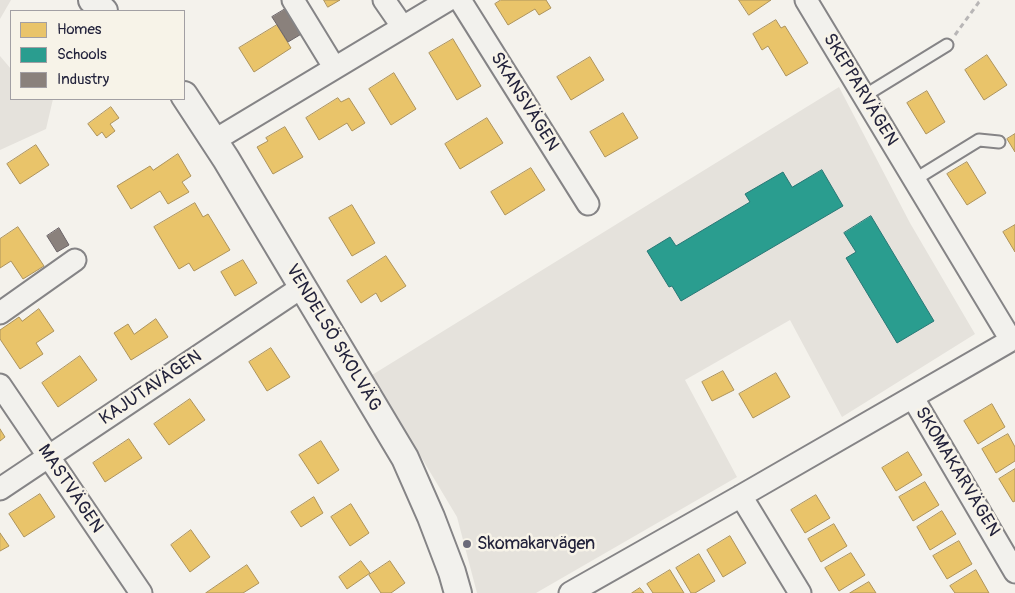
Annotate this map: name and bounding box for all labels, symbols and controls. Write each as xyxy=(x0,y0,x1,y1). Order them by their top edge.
legend xyxy=(10,10,185,100)
text: Homes xyxy=(57,20,102,39)
street label: SKEPPARVÄGEN xyxy=(818,30,902,150)
text: Schools xyxy=(57,45,107,64)
street label: SKANSVÄGEN xyxy=(485,49,563,155)
text: Industry xyxy=(57,70,109,89)
street label: VENDELSÖ SKOLVÄG xyxy=(281,261,385,415)
street label: KAJUTAVÄGEN xyxy=(96,346,206,430)
street label: SKOMAKARVÄGEN xyxy=(910,403,1004,541)
street label: MASTVÄGEN xyxy=(33,441,107,537)
place label: Skomakarvägen xyxy=(477,533,595,555)
marker: Skomakarvägen xyxy=(461,538,473,550)

